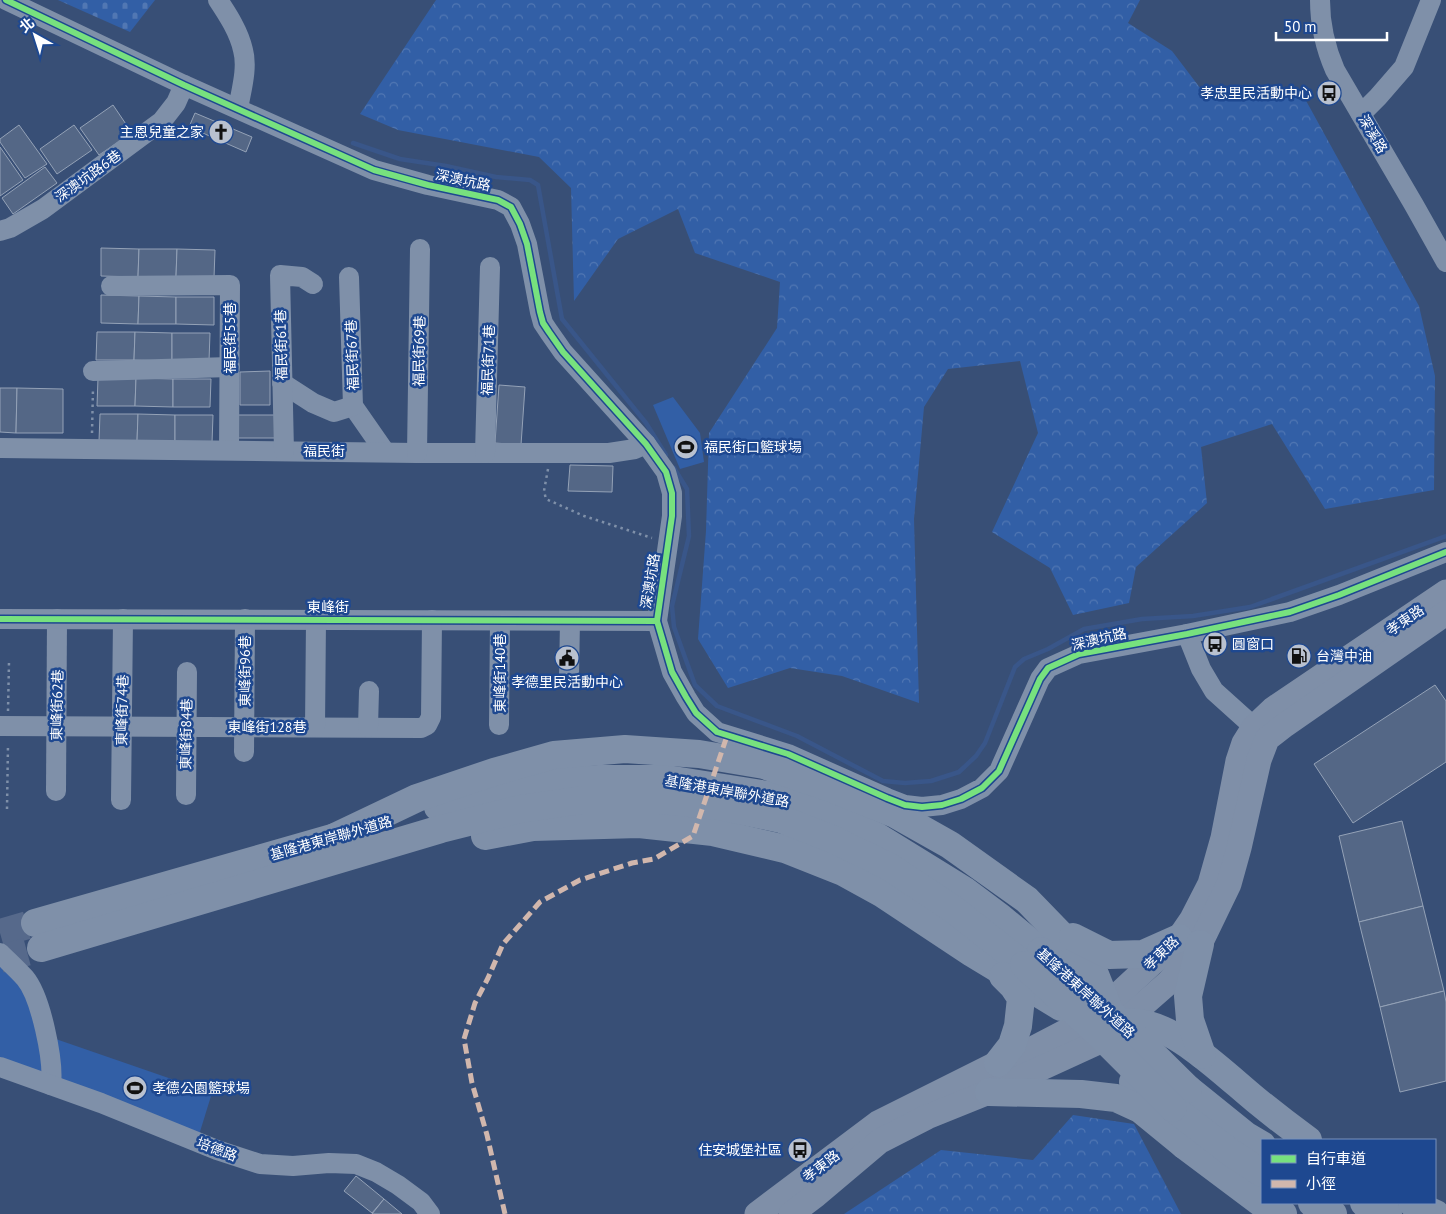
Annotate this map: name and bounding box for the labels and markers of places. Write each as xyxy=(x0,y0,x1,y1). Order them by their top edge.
bus stop icon: 孝忠里民活動中心 xyxy=(1316,80,1342,106)
place label: 孝忠里民活動中心 xyxy=(1200,84,1312,102)
church icon: 主恩兒童之家 xyxy=(208,119,234,145)
place label: 主恩兒童之家 xyxy=(120,123,204,141)
sports icon: 福民街口籃球場 xyxy=(673,434,699,460)
place label: 福民街口籃球場 xyxy=(704,438,802,456)
bus stop icon: 圓窗口 xyxy=(1202,631,1228,657)
place label: 圓窗口 xyxy=(1232,635,1274,653)
fuel station icon: 台灣中油 xyxy=(1286,643,1312,669)
public building icon: 孝德里民活動中心 xyxy=(554,645,580,671)
place label: 台灣中油 xyxy=(1316,647,1372,665)
place label: 孝德里民活動中心 xyxy=(511,673,623,691)
sports icon: 孝德公園籃球場 xyxy=(122,1075,148,1101)
place label: 孝德公園籃球場 xyxy=(152,1079,250,1097)
bus stop icon: 住安城堡社區 xyxy=(787,1137,813,1163)
place label: 住安城堡社區 xyxy=(698,1141,782,1159)

